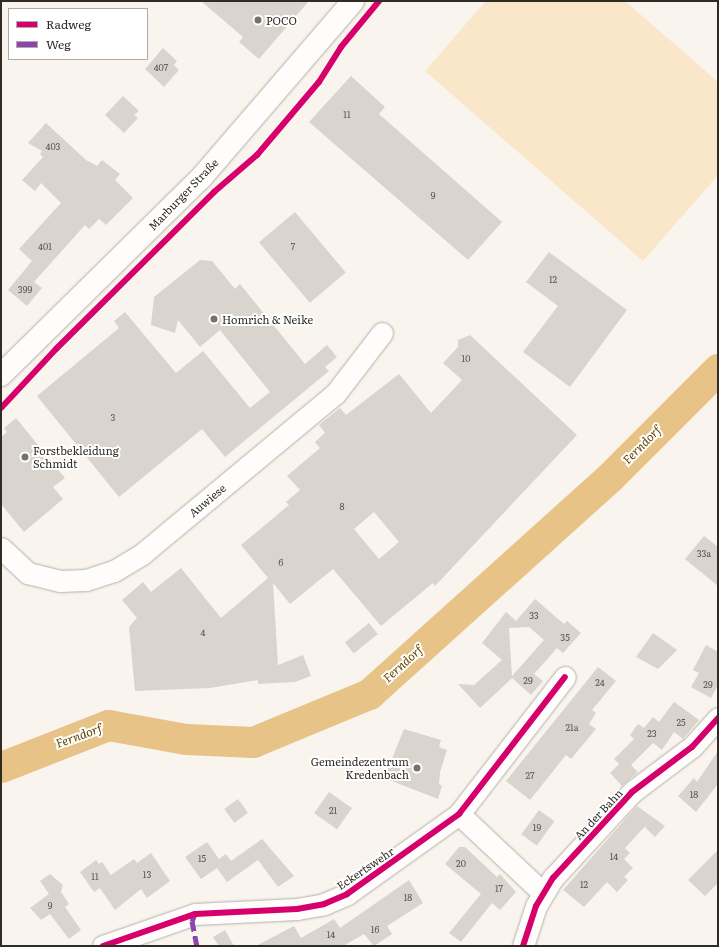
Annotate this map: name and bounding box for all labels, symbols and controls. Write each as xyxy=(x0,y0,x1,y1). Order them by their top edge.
legend xyxy=(8,8,148,60)
place label: POCO xyxy=(266,13,297,27)
text: Radweg xyxy=(46,15,91,33)
marker: POCO xyxy=(253,15,263,25)
text: Weg xyxy=(46,35,71,53)
house number: 407 xyxy=(154,62,168,72)
house number: 11 xyxy=(343,109,351,119)
house number: 403 xyxy=(46,141,60,151)
street label: Marburger Straße xyxy=(145,155,221,233)
house number: 9 xyxy=(431,190,435,200)
house number: 401 xyxy=(38,241,52,251)
house number: 7 xyxy=(291,241,295,251)
house number: 12 xyxy=(549,274,557,284)
house number: 399 xyxy=(18,284,32,294)
place label: Homrich & Neike xyxy=(222,312,313,326)
marker: Homrich & Neike xyxy=(209,314,219,324)
house number: 10 xyxy=(462,353,470,363)
house number: 3 xyxy=(111,412,115,422)
water label: Ferndorf xyxy=(620,423,664,467)
place label: Forstbekleidung Schmidt xyxy=(33,444,119,470)
marker: Forstbekleidung Schmidt xyxy=(20,452,30,462)
street label: Auwiese xyxy=(186,481,228,519)
house number: 8 xyxy=(340,501,344,511)
house number: 33a xyxy=(697,548,711,558)
house number: 6 xyxy=(279,557,283,567)
house number: 33 xyxy=(529,610,539,620)
house number: 4 xyxy=(201,627,205,637)
house number: 35 xyxy=(560,632,570,642)
water label: Ferndorf xyxy=(380,643,426,685)
house number: 29 xyxy=(523,675,533,685)
house number: 24 xyxy=(595,677,605,687)
house number: 29 xyxy=(703,679,713,689)
house number: 25 xyxy=(676,717,686,727)
water label: Ferndorf xyxy=(54,721,104,751)
house number: 21a xyxy=(565,722,579,732)
house number: 23 xyxy=(647,728,657,738)
place label: Gemeindezentrum Kredenbach xyxy=(311,755,409,781)
marker: Gemeindezentrum Kredenbach xyxy=(412,763,422,773)
house number: 27 xyxy=(525,770,535,780)
street label: An der Bahn xyxy=(571,786,625,842)
house number: 18 xyxy=(690,789,698,799)
house number: 21 xyxy=(329,805,337,815)
house number: 19 xyxy=(533,822,541,832)
street label: Eckertswehr xyxy=(334,844,396,892)
house number: 14 xyxy=(610,851,618,861)
house number: 15 xyxy=(198,853,206,863)
house number: 20 xyxy=(456,858,466,868)
house number: 13 xyxy=(143,869,151,879)
house number: 11 xyxy=(91,871,99,881)
house number: 12 xyxy=(580,879,588,889)
house number: 17 xyxy=(495,883,503,893)
house number: 18 xyxy=(404,892,412,902)
house number: 9 xyxy=(48,900,52,910)
house number: 16 xyxy=(371,924,379,934)
house number: 14 xyxy=(327,929,335,939)

